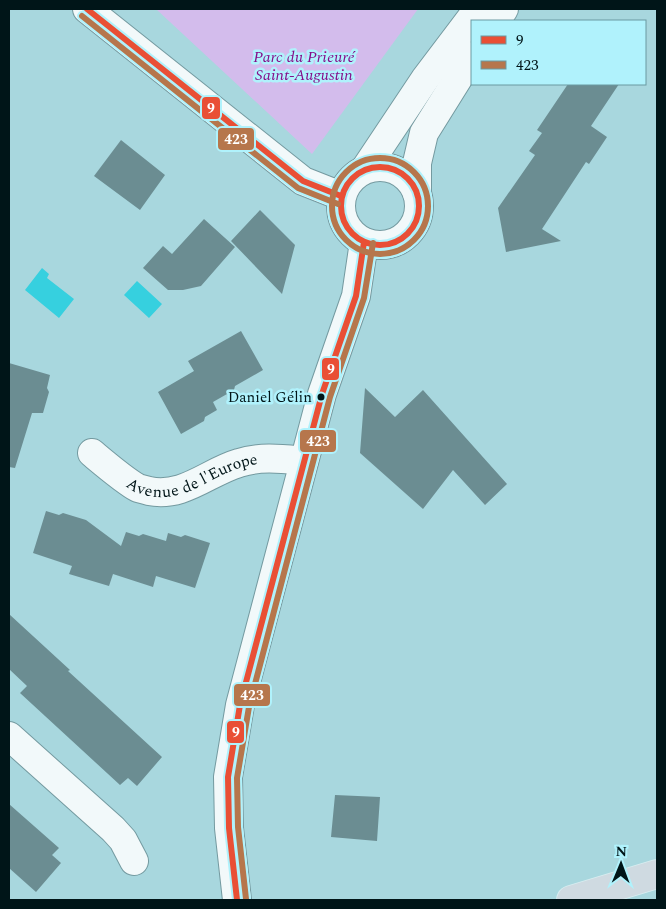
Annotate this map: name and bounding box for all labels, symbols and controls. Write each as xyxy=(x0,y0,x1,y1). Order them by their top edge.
legend xyxy=(471,20,646,85)
text: 9 xyxy=(516,29,524,52)
park label: Parc du Prieuré Saint-Augustin xyxy=(253,45,357,87)
text: 423 xyxy=(516,54,539,77)
line badge: 9 xyxy=(201,96,221,120)
text: 9 xyxy=(207,98,215,119)
line badge: 423 xyxy=(217,127,255,151)
text: 423 xyxy=(224,129,248,150)
line badge: 9 xyxy=(321,357,340,381)
text: 9 xyxy=(327,359,335,380)
place label: Daniel Gélin xyxy=(228,386,312,409)
marker: Daniel Gélin xyxy=(316,392,326,402)
line badge: 423 xyxy=(299,429,337,453)
text: 423 xyxy=(306,431,330,452)
street label: Avenue de l'Europe xyxy=(122,447,259,504)
line badge: 423 xyxy=(233,683,271,707)
text: 423 xyxy=(240,685,264,706)
line badge: 9 xyxy=(226,720,245,744)
text: 9 xyxy=(232,722,240,743)
north arrow xyxy=(596,839,646,889)
text: N xyxy=(615,841,627,862)

